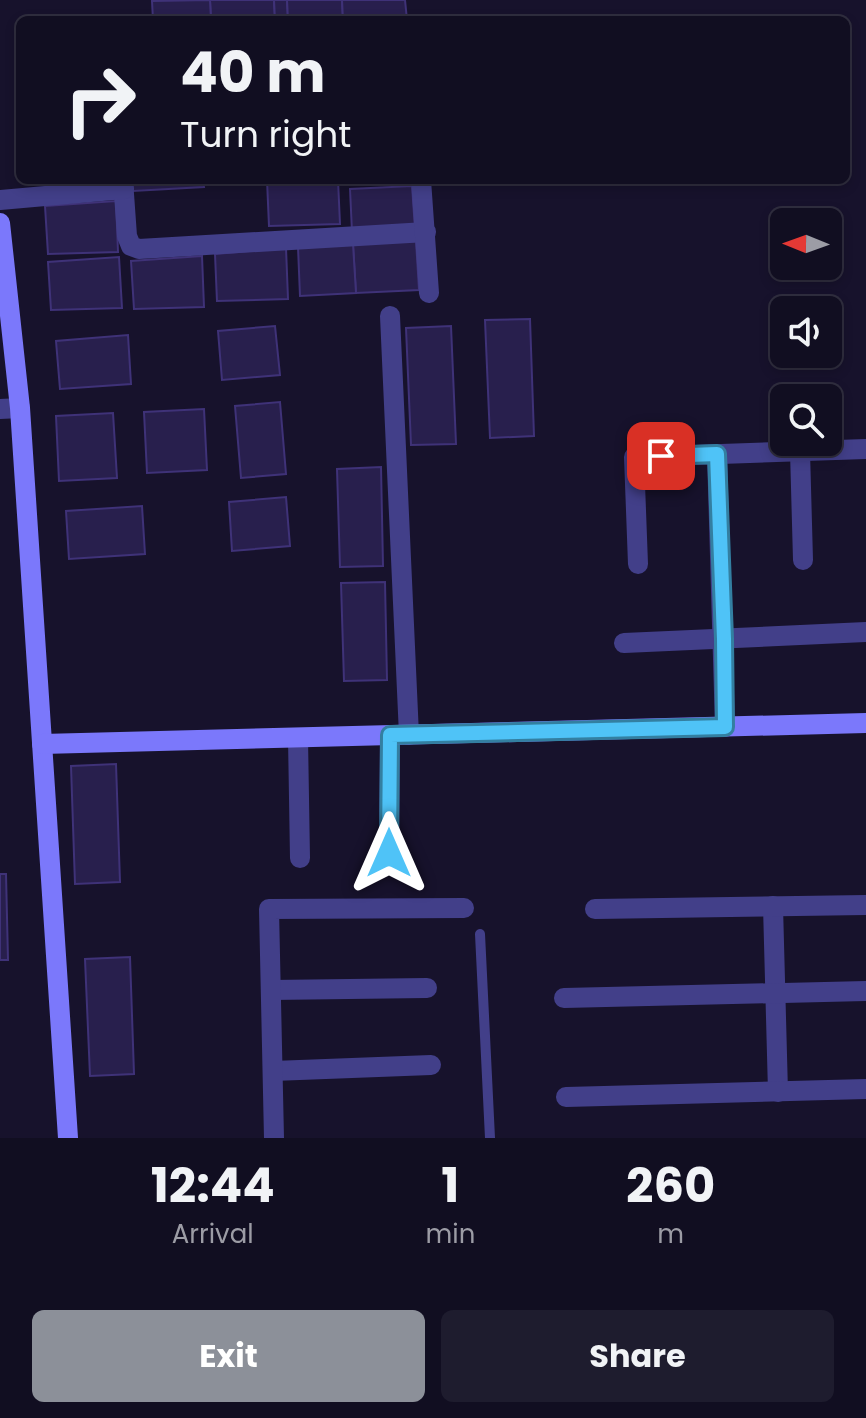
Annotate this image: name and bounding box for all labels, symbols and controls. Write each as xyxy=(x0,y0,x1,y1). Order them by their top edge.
text: 40 m xyxy=(180,33,326,112)
icon: right xyxy=(48,48,152,152)
text: Turn right xyxy=(180,109,351,160)
north arrow xyxy=(770,208,842,280)
map controls xyxy=(770,208,842,456)
button: sound xyxy=(770,296,842,368)
button: search xyxy=(770,384,842,456)
pin xyxy=(627,422,695,490)
icon: arrive xyxy=(639,434,683,478)
position arrow xyxy=(347,811,431,895)
text: 12:44 xyxy=(151,1152,275,1219)
text: 1 xyxy=(441,1152,459,1219)
text: 260 xyxy=(626,1152,715,1219)
text: Arrival xyxy=(172,1216,254,1252)
text: min xyxy=(425,1216,475,1252)
text: m xyxy=(657,1216,684,1252)
button: Exit xyxy=(32,1310,425,1402)
button: Share xyxy=(441,1310,834,1402)

